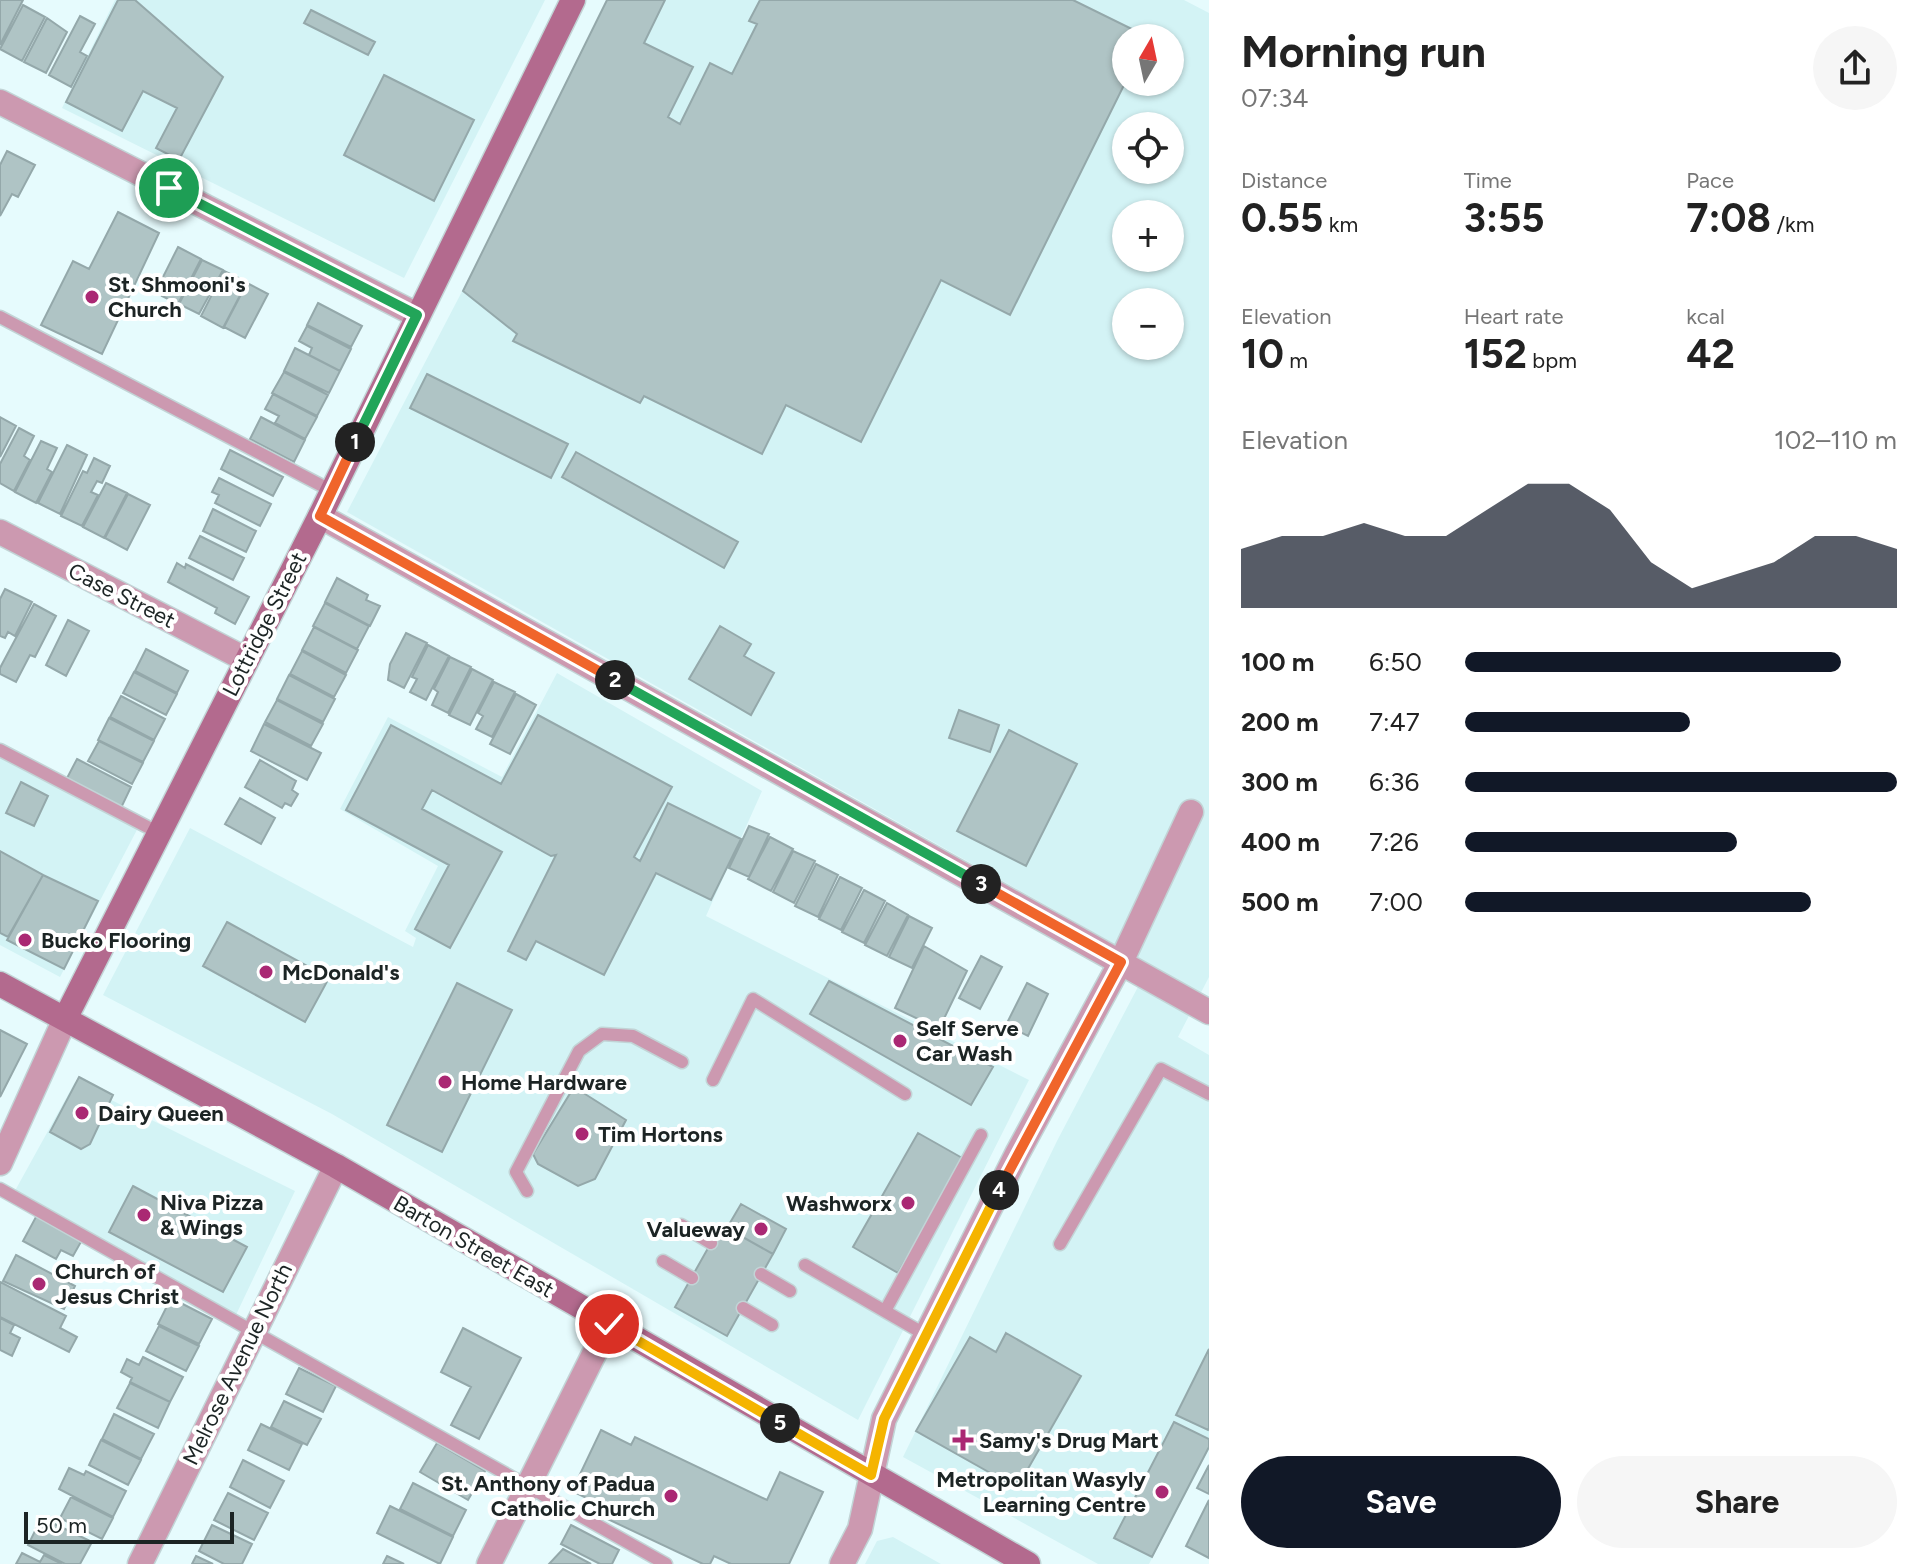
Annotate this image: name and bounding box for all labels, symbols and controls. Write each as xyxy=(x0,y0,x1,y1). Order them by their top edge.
north arrow xyxy=(1112,24,1184,96)
map controls xyxy=(1112,24,1184,360)
text: Morning run xyxy=(1241,25,1486,78)
button: share xyxy=(1813,26,1897,110)
text: 07:34 xyxy=(1241,82,1309,114)
button: locate xyxy=(1112,112,1184,184)
pin xyxy=(135,154,203,222)
icon: arrive xyxy=(147,166,191,210)
text: Distance xyxy=(1241,167,1327,194)
text: Time xyxy=(1464,167,1512,194)
text: Pace xyxy=(1686,167,1734,194)
text: 0.55 xyxy=(1241,194,1323,242)
text: 3:55 xyxy=(1464,194,1544,242)
text: 7:08 xyxy=(1686,194,1771,242)
button: + xyxy=(1112,200,1184,272)
text: km xyxy=(1323,211,1358,238)
text: /km xyxy=(1771,211,1814,238)
place label: St. Shmooni's Church xyxy=(108,271,245,323)
marker: St. Shmooni's Church xyxy=(83,288,101,306)
button: − xyxy=(1112,288,1184,360)
text: Elevation xyxy=(1241,303,1331,330)
text: Heart rate xyxy=(1464,303,1564,330)
text: kcal xyxy=(1686,303,1725,330)
text: 10 xyxy=(1241,330,1284,378)
text: 152 xyxy=(1464,330,1527,378)
text: 42 xyxy=(1686,330,1735,378)
text: m xyxy=(1284,347,1308,374)
text: bpm xyxy=(1527,347,1577,374)
pin: 1 xyxy=(335,422,375,462)
text: Elevation xyxy=(1241,424,1348,456)
text: 102–110 m xyxy=(1774,424,1897,456)
text: 1 xyxy=(350,428,360,455)
street label: Lottridge Street xyxy=(216,548,312,701)
street label: Case Street xyxy=(64,557,180,634)
text: 100 m xyxy=(1241,646,1315,678)
text: 6:50 xyxy=(1369,646,1422,678)
pin: 2 xyxy=(595,660,635,700)
text: 2 xyxy=(609,666,621,693)
text: 200 m xyxy=(1241,706,1319,738)
text: 7:47 xyxy=(1369,706,1420,738)
text: 300 m xyxy=(1241,766,1318,798)
text: 6:36 xyxy=(1369,766,1419,798)
text: 400 m xyxy=(1241,826,1320,858)
text: 7:26 xyxy=(1369,826,1419,858)
pin: 3 xyxy=(961,864,1001,904)
text: 3 xyxy=(975,870,987,897)
text: 500 m xyxy=(1241,886,1319,918)
text: 7:00 xyxy=(1369,886,1423,918)
place label: Bucko Flooring xyxy=(41,927,191,954)
marker: Bucko Flooring xyxy=(16,931,34,949)
place label: McDonald's xyxy=(282,959,399,986)
marker: McDonald's xyxy=(257,963,275,981)
place label: Self Serve Car Wash xyxy=(916,1015,1019,1067)
marker: Self Serve Car Wash xyxy=(891,1032,909,1050)
place label: Home Hardware xyxy=(461,1069,627,1096)
marker: Home Hardware xyxy=(436,1073,454,1091)
place label: Dairy Queen xyxy=(98,1100,224,1127)
marker: Dairy Queen xyxy=(73,1104,91,1122)
place label: Tim Hortons xyxy=(598,1121,723,1148)
marker: Tim Hortons xyxy=(573,1125,591,1143)
pin: 4 xyxy=(979,1170,1019,1210)
text: 4 xyxy=(992,1176,1006,1203)
place label: Niva Pizza & Wings xyxy=(160,1189,263,1241)
street label: Barton Street East xyxy=(389,1190,559,1303)
place label: Washworx xyxy=(786,1190,892,1217)
marker: Washworx xyxy=(899,1194,917,1212)
marker: Niva Pizza & Wings xyxy=(135,1206,153,1224)
place label: Valueway xyxy=(647,1216,745,1243)
marker: Valueway xyxy=(752,1220,770,1238)
place label: Church of Jesus Christ xyxy=(55,1258,179,1310)
street label: Melrose Avenue North xyxy=(177,1259,298,1469)
marker: Church of Jesus Christ xyxy=(30,1275,48,1293)
pin xyxy=(575,1290,643,1358)
icon: check xyxy=(587,1302,631,1346)
pin: 5 xyxy=(760,1403,800,1443)
text: 5 xyxy=(774,1409,786,1436)
place label: Samy's Drug Mart xyxy=(979,1427,1159,1454)
marker: Samy's Drug Mart xyxy=(954,1431,972,1449)
button: Save xyxy=(1241,1456,1561,1548)
button: Share xyxy=(1577,1456,1897,1548)
place label: Metropolitan Wasyly Learning Centre xyxy=(936,1466,1146,1518)
place label: St. Anthony of Padua Catholic Church xyxy=(441,1470,655,1522)
marker: Metropolitan Wasyly Learning Centre xyxy=(1153,1483,1171,1501)
marker: St. Anthony of Padua Catholic Church xyxy=(662,1487,680,1505)
scale bar xyxy=(24,1508,234,1544)
text: 50 m xyxy=(36,1512,87,1539)

